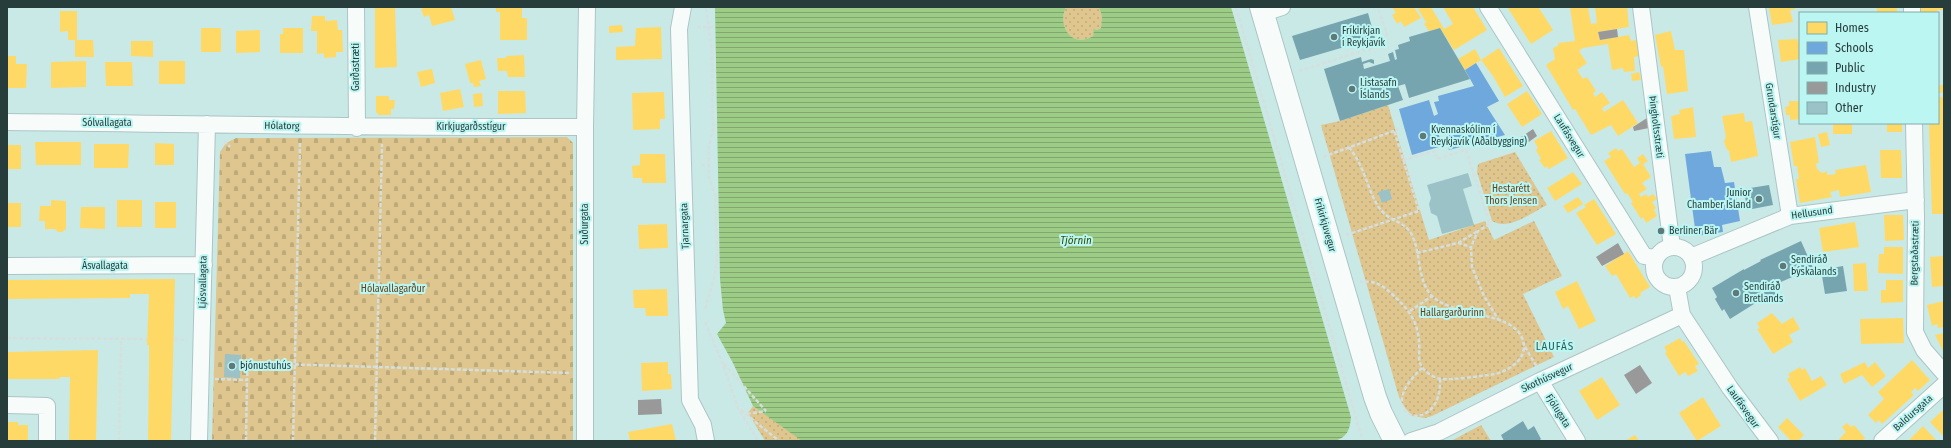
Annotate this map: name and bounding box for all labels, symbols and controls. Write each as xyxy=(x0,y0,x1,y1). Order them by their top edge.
legend xyxy=(1799,12,1939,124)
text: Homes xyxy=(1835,21,1869,35)
place label: Fríkirkjan í Reykjavík xyxy=(1342,24,1386,49)
marker: Fríkirkjan í Reykjavík xyxy=(1329,32,1339,42)
text: Schools xyxy=(1835,41,1873,55)
street label: Garðastræti xyxy=(349,43,362,91)
text: Public xyxy=(1835,61,1865,75)
place label: Listasafn Íslands xyxy=(1360,77,1397,101)
text: Industry xyxy=(1835,81,1876,95)
street label: Grundarstígur xyxy=(1763,82,1784,140)
marker: Listasafn Íslands xyxy=(1347,84,1357,94)
street label: Þingholtsstræti xyxy=(1646,95,1666,159)
text: Other xyxy=(1835,101,1864,115)
street label: Laufásvegur xyxy=(1551,112,1587,160)
street label: Sólvallagata xyxy=(82,117,132,129)
street label: Hólatorg xyxy=(264,120,300,132)
street label: Kirkjugarðsstígur xyxy=(436,120,506,133)
place label: Kvennaskólinn í Reykjavík (Aðalbygging) xyxy=(1431,123,1527,148)
marker: Kvennaskólinn í Reykjavík (Aðalbygging) xyxy=(1418,131,1428,141)
park label: Hestarétt Thors Jensen xyxy=(1485,183,1537,207)
place label: Junior Chamber Island xyxy=(1687,187,1752,211)
marker: Junior Chamber Island xyxy=(1754,194,1764,204)
street label: Fríkirkjuvegur xyxy=(1312,196,1340,254)
street label: Suðurgata xyxy=(578,203,591,245)
street label: Tjarnargata xyxy=(678,203,692,249)
street label: Hellusund xyxy=(1791,204,1833,222)
street label: Bergstaðastræti xyxy=(1907,220,1922,286)
place label: Berliner Bär xyxy=(1669,225,1718,237)
marker: Berliner Bär xyxy=(1656,226,1666,236)
water label: Tjörnin xyxy=(1060,234,1092,247)
place label: Sendiráð Þýskalands xyxy=(1791,253,1837,278)
street label: Ljósvallagata xyxy=(197,255,209,309)
street label: Ásvallagata xyxy=(82,258,128,272)
marker: Sendiráð Þýskalands xyxy=(1778,261,1788,271)
place label: Sendiráð Bretlands xyxy=(1744,280,1783,305)
park label: Hólavallagarður xyxy=(361,282,426,295)
marker: Sendiráð Bretlands xyxy=(1731,288,1741,298)
park label: Hallargarðurinn xyxy=(1420,306,1484,319)
district label: LAUFÁS xyxy=(1536,339,1574,353)
place label: Þjónustuhús xyxy=(240,359,291,372)
street label: Skothúsvegur xyxy=(1519,360,1575,395)
marker: Þjónustuhús xyxy=(227,361,237,371)
street label: Laufásvegur xyxy=(1724,383,1762,431)
street label: Fjólugata xyxy=(1543,392,1573,430)
street label: Baldursgata xyxy=(1891,392,1935,434)

